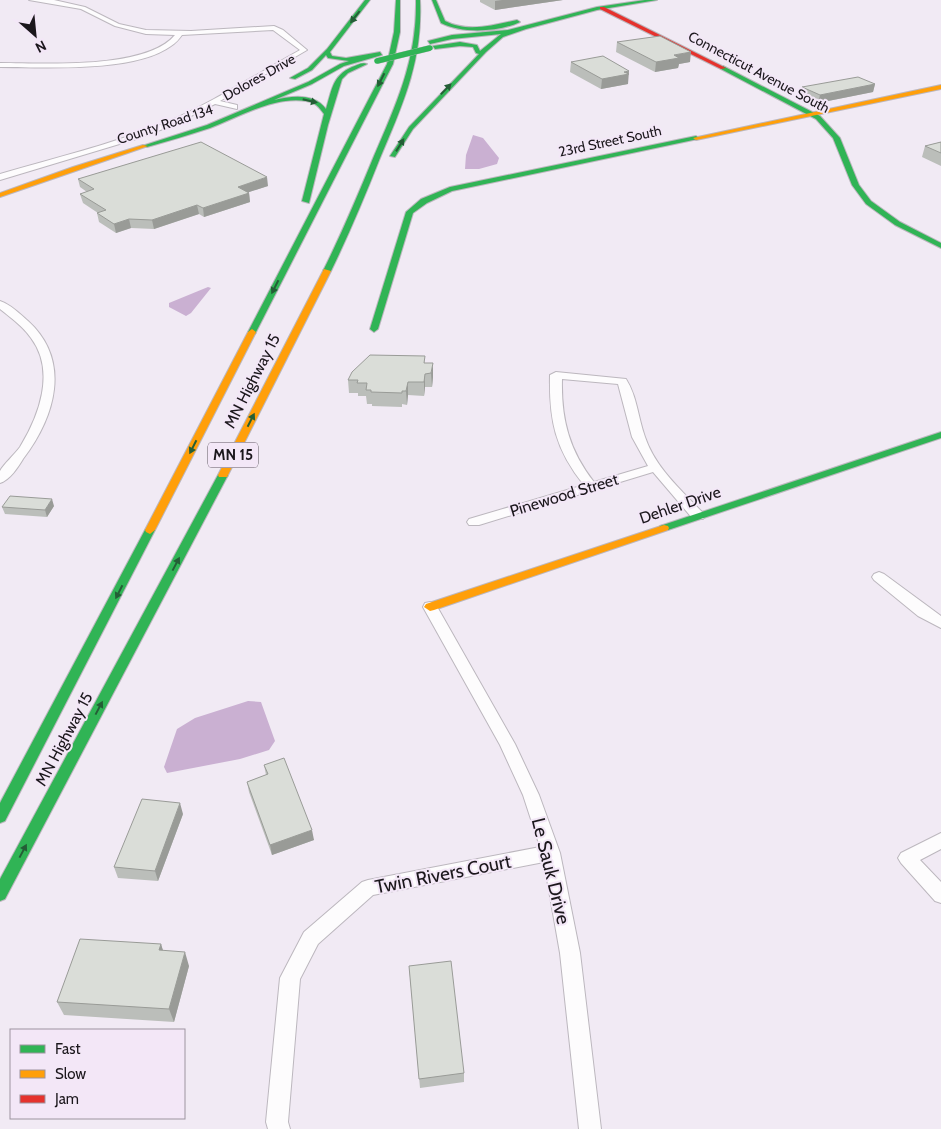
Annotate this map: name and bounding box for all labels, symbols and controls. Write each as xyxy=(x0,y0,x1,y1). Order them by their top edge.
north arrow xyxy=(10,10,60,60)
one-way arrow xyxy=(350,10,361,23)
street label: Connecticut Avenue South xyxy=(685,27,833,117)
text: N xyxy=(32,36,49,57)
street label: Dolores Drive xyxy=(219,50,299,104)
one-way arrow xyxy=(377,73,385,88)
one-way arrow xyxy=(440,84,452,96)
one-way arrow xyxy=(303,98,319,106)
street label: County Road 134 xyxy=(115,100,215,148)
street label: 23rd Street South xyxy=(557,121,663,161)
one-way arrow xyxy=(395,138,404,152)
one-way arrow xyxy=(271,280,279,294)
street label: MN Highway 15 xyxy=(220,331,284,431)
one-way arrow xyxy=(247,413,255,427)
one-way arrow xyxy=(189,440,197,455)
road number: MN 15 xyxy=(208,442,258,468)
street label: Pinewood Street xyxy=(508,469,621,521)
street label: Dehler Drive xyxy=(637,482,723,528)
one-way arrow xyxy=(171,557,180,571)
one-way arrow xyxy=(115,585,123,599)
street label: MN Highway 15 xyxy=(31,689,97,789)
one-way arrow xyxy=(95,700,103,715)
street label: Le Sauk Drive xyxy=(527,815,575,927)
one-way arrow xyxy=(19,844,27,858)
street label: Twin Rivers Court xyxy=(373,849,514,898)
legend xyxy=(10,1029,185,1119)
text: Fast xyxy=(55,1040,80,1058)
text: Slow xyxy=(55,1065,86,1083)
text: Jam xyxy=(54,1090,79,1108)

